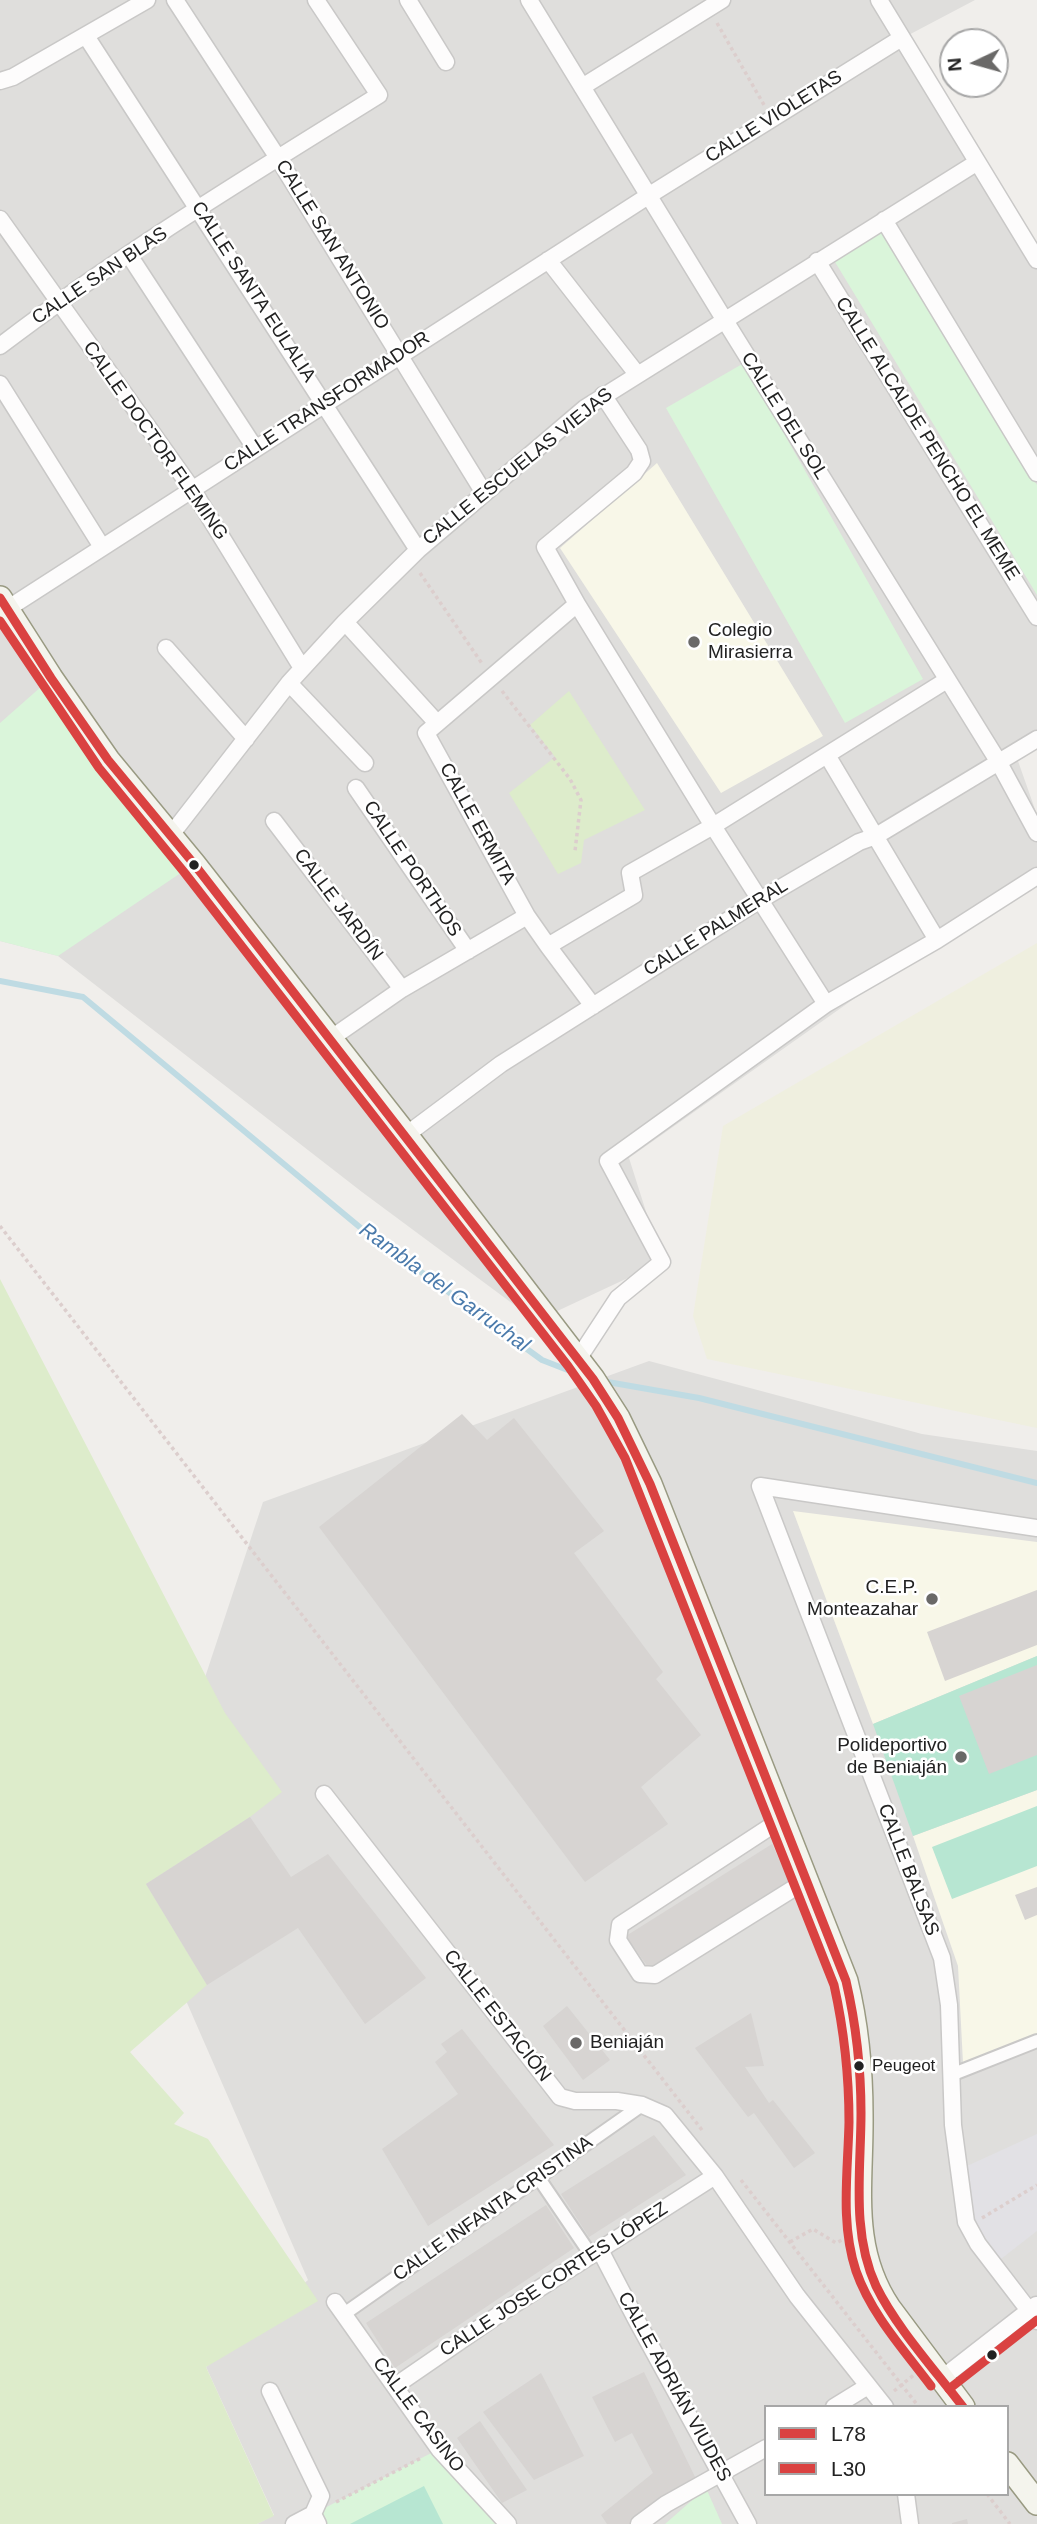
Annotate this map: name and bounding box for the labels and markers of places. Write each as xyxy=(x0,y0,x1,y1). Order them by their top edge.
place label: Colegio Mirasierra xyxy=(708,620,792,664)
marker: Colegio Mirasierra xyxy=(686,634,702,650)
unlabelled marker xyxy=(187,858,201,872)
place label: C.E.P. Monteazahar xyxy=(807,1577,918,1621)
marker: C.E.P. Monteazahar xyxy=(924,1591,940,1607)
place label: Polideportivo de Beniaján xyxy=(837,1735,947,1779)
marker: Polideportivo de Beniaján xyxy=(953,1749,969,1765)
place label: Beniaján xyxy=(590,2032,664,2054)
marker: Beniaján xyxy=(568,2035,584,2051)
place label: Peugeot xyxy=(872,2056,935,2076)
marker: Peugeot xyxy=(852,2059,866,2073)
unlabelled marker xyxy=(985,2348,999,2362)

